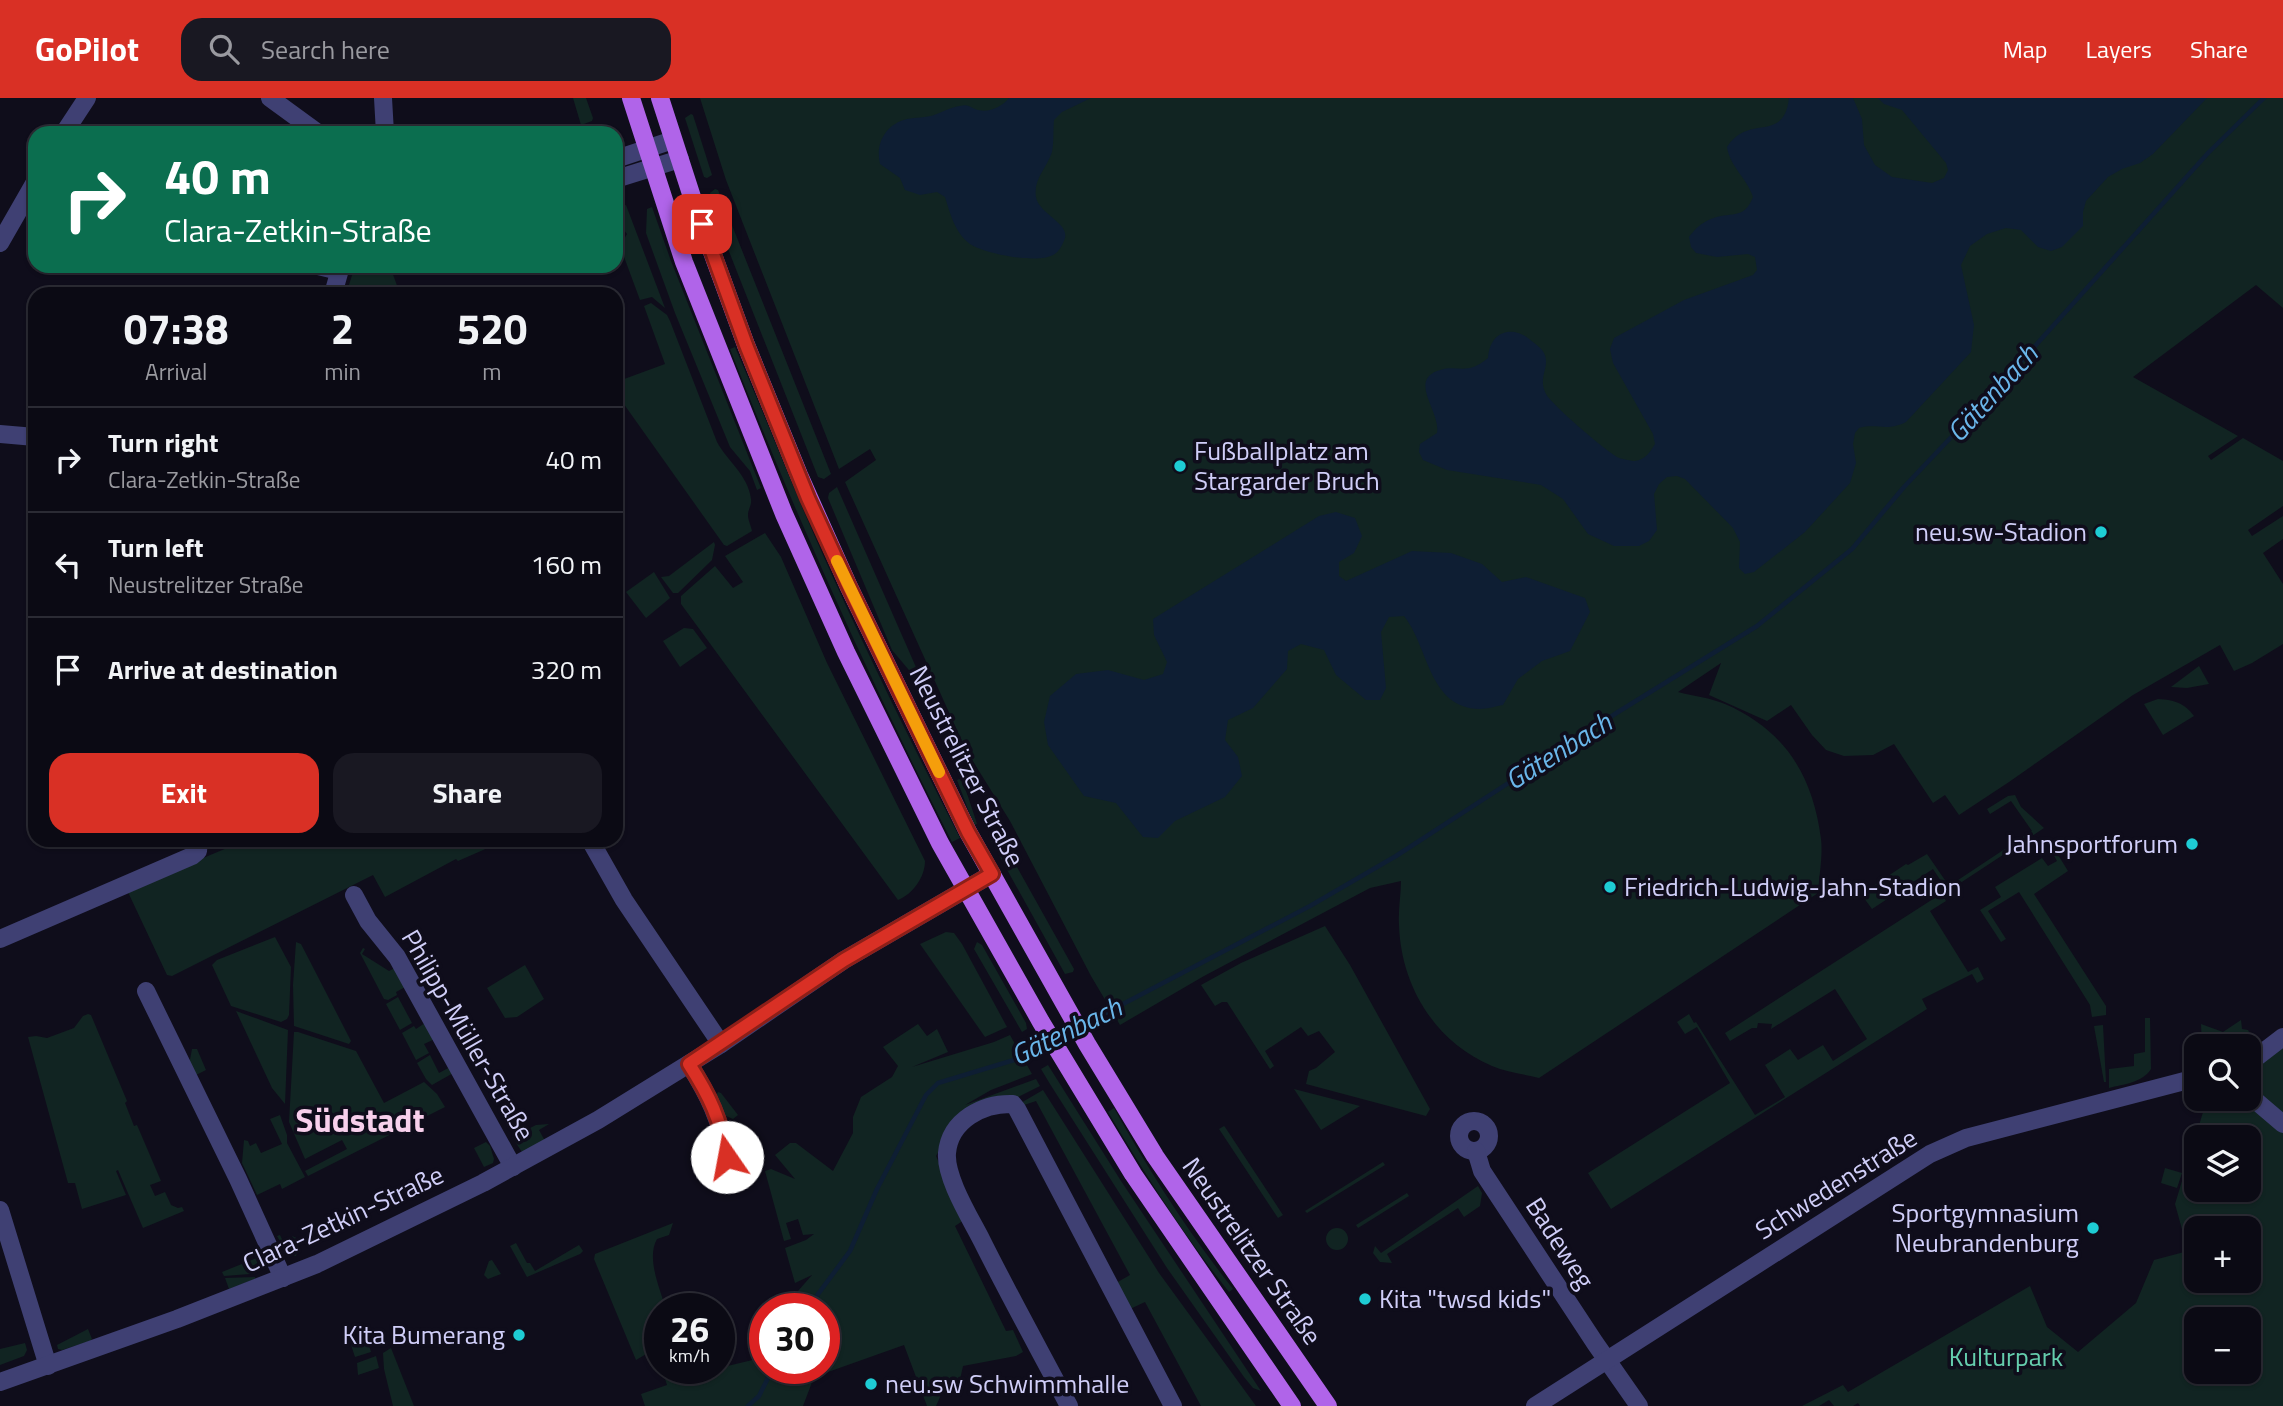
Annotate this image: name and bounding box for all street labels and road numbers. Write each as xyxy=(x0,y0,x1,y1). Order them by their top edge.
street label: Neustrelitzer Straße xyxy=(900,658,1035,873)
street label: Philipp-Müller-Straße xyxy=(392,922,545,1148)
street label: Schwedenstraße xyxy=(1747,1118,1924,1249)
street label: Neustrelitzer Straße xyxy=(1173,1149,1332,1352)
street label: Clara-Zetkin-Straße xyxy=(236,1155,450,1282)
street label: Badeweg xyxy=(1516,1189,1605,1296)

